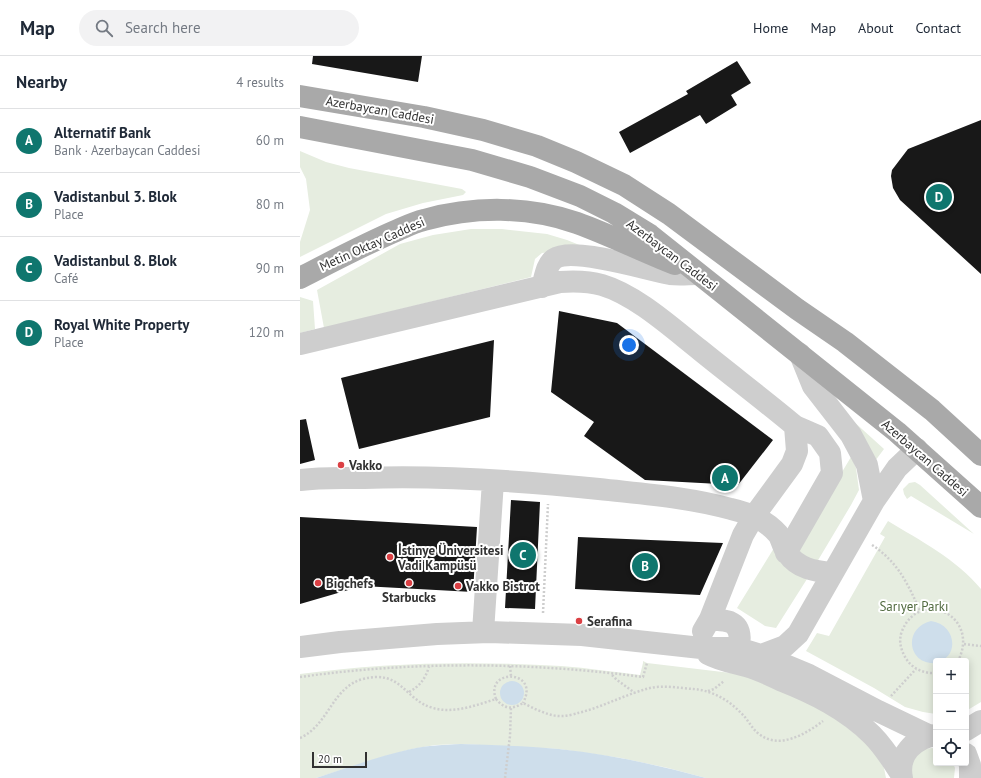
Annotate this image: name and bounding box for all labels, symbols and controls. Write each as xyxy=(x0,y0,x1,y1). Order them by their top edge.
search box xyxy=(79,10,359,46)
text: Map xyxy=(20,16,55,40)
icon: search xyxy=(93,17,115,39)
text: Search here xyxy=(125,18,201,37)
text: Home xyxy=(753,19,788,37)
text: Map xyxy=(810,19,836,37)
text: About xyxy=(858,19,894,37)
text: Contact xyxy=(916,19,961,37)
text: Nearby xyxy=(16,71,67,93)
text: 4 results xyxy=(236,74,284,91)
street label: Azerbaycan Caddesi xyxy=(325,92,435,128)
text: Alternatif Bank xyxy=(54,123,151,142)
text: A xyxy=(25,132,33,149)
text: 60 m xyxy=(256,132,284,149)
text: Bank · Azerbaycan Caddesi xyxy=(54,142,200,159)
pin: D xyxy=(926,182,952,212)
text: Vadistanbul 3. Blok xyxy=(54,187,177,206)
text: B xyxy=(25,196,33,213)
text: 80 m xyxy=(256,196,284,213)
text: Place xyxy=(54,206,84,223)
street label: Metin Oktay Caddesi xyxy=(317,213,427,275)
street label: Azerbaycan Caddesi xyxy=(623,215,721,295)
text: Vadistanbul 8. Blok xyxy=(54,251,177,270)
text: C xyxy=(25,260,33,277)
text: 90 m xyxy=(256,260,284,277)
text: Café xyxy=(54,270,78,287)
text: Royal White Property xyxy=(54,315,189,334)
text: D xyxy=(25,324,33,341)
text: 120 m xyxy=(249,324,284,341)
text: Place xyxy=(54,334,84,351)
your location xyxy=(619,335,639,355)
street label: Azerbaycan Caddesi xyxy=(878,416,972,500)
place label: Vakko xyxy=(348,457,382,474)
marker: Vakko xyxy=(336,460,346,470)
pin: A xyxy=(712,463,738,493)
pin: C xyxy=(510,540,536,570)
place label: İstinye Üniversitesi Vadi Kampüsü xyxy=(397,542,503,574)
pin: B xyxy=(632,551,658,581)
marker: İstinye Üniversitesi Vadi Kampüsü xyxy=(385,552,395,562)
place label: Bigchefs xyxy=(326,575,374,592)
marker: Bigchefs xyxy=(313,578,323,588)
marker: Starbucks xyxy=(404,578,414,588)
place label: Vakko Bistrot xyxy=(465,578,540,595)
marker: Vakko Bistrot xyxy=(453,581,463,591)
place label: Starbucks xyxy=(382,589,436,606)
park label: Sarıyer Parkı xyxy=(879,598,949,615)
place label: Serafina xyxy=(587,613,632,630)
marker: Serafina xyxy=(574,616,584,626)
map controls xyxy=(933,658,969,766)
button: + xyxy=(933,658,969,694)
button: − xyxy=(933,694,969,730)
button: locate xyxy=(933,730,969,766)
scale bar xyxy=(312,750,367,769)
text: 20 m xyxy=(318,752,342,766)

